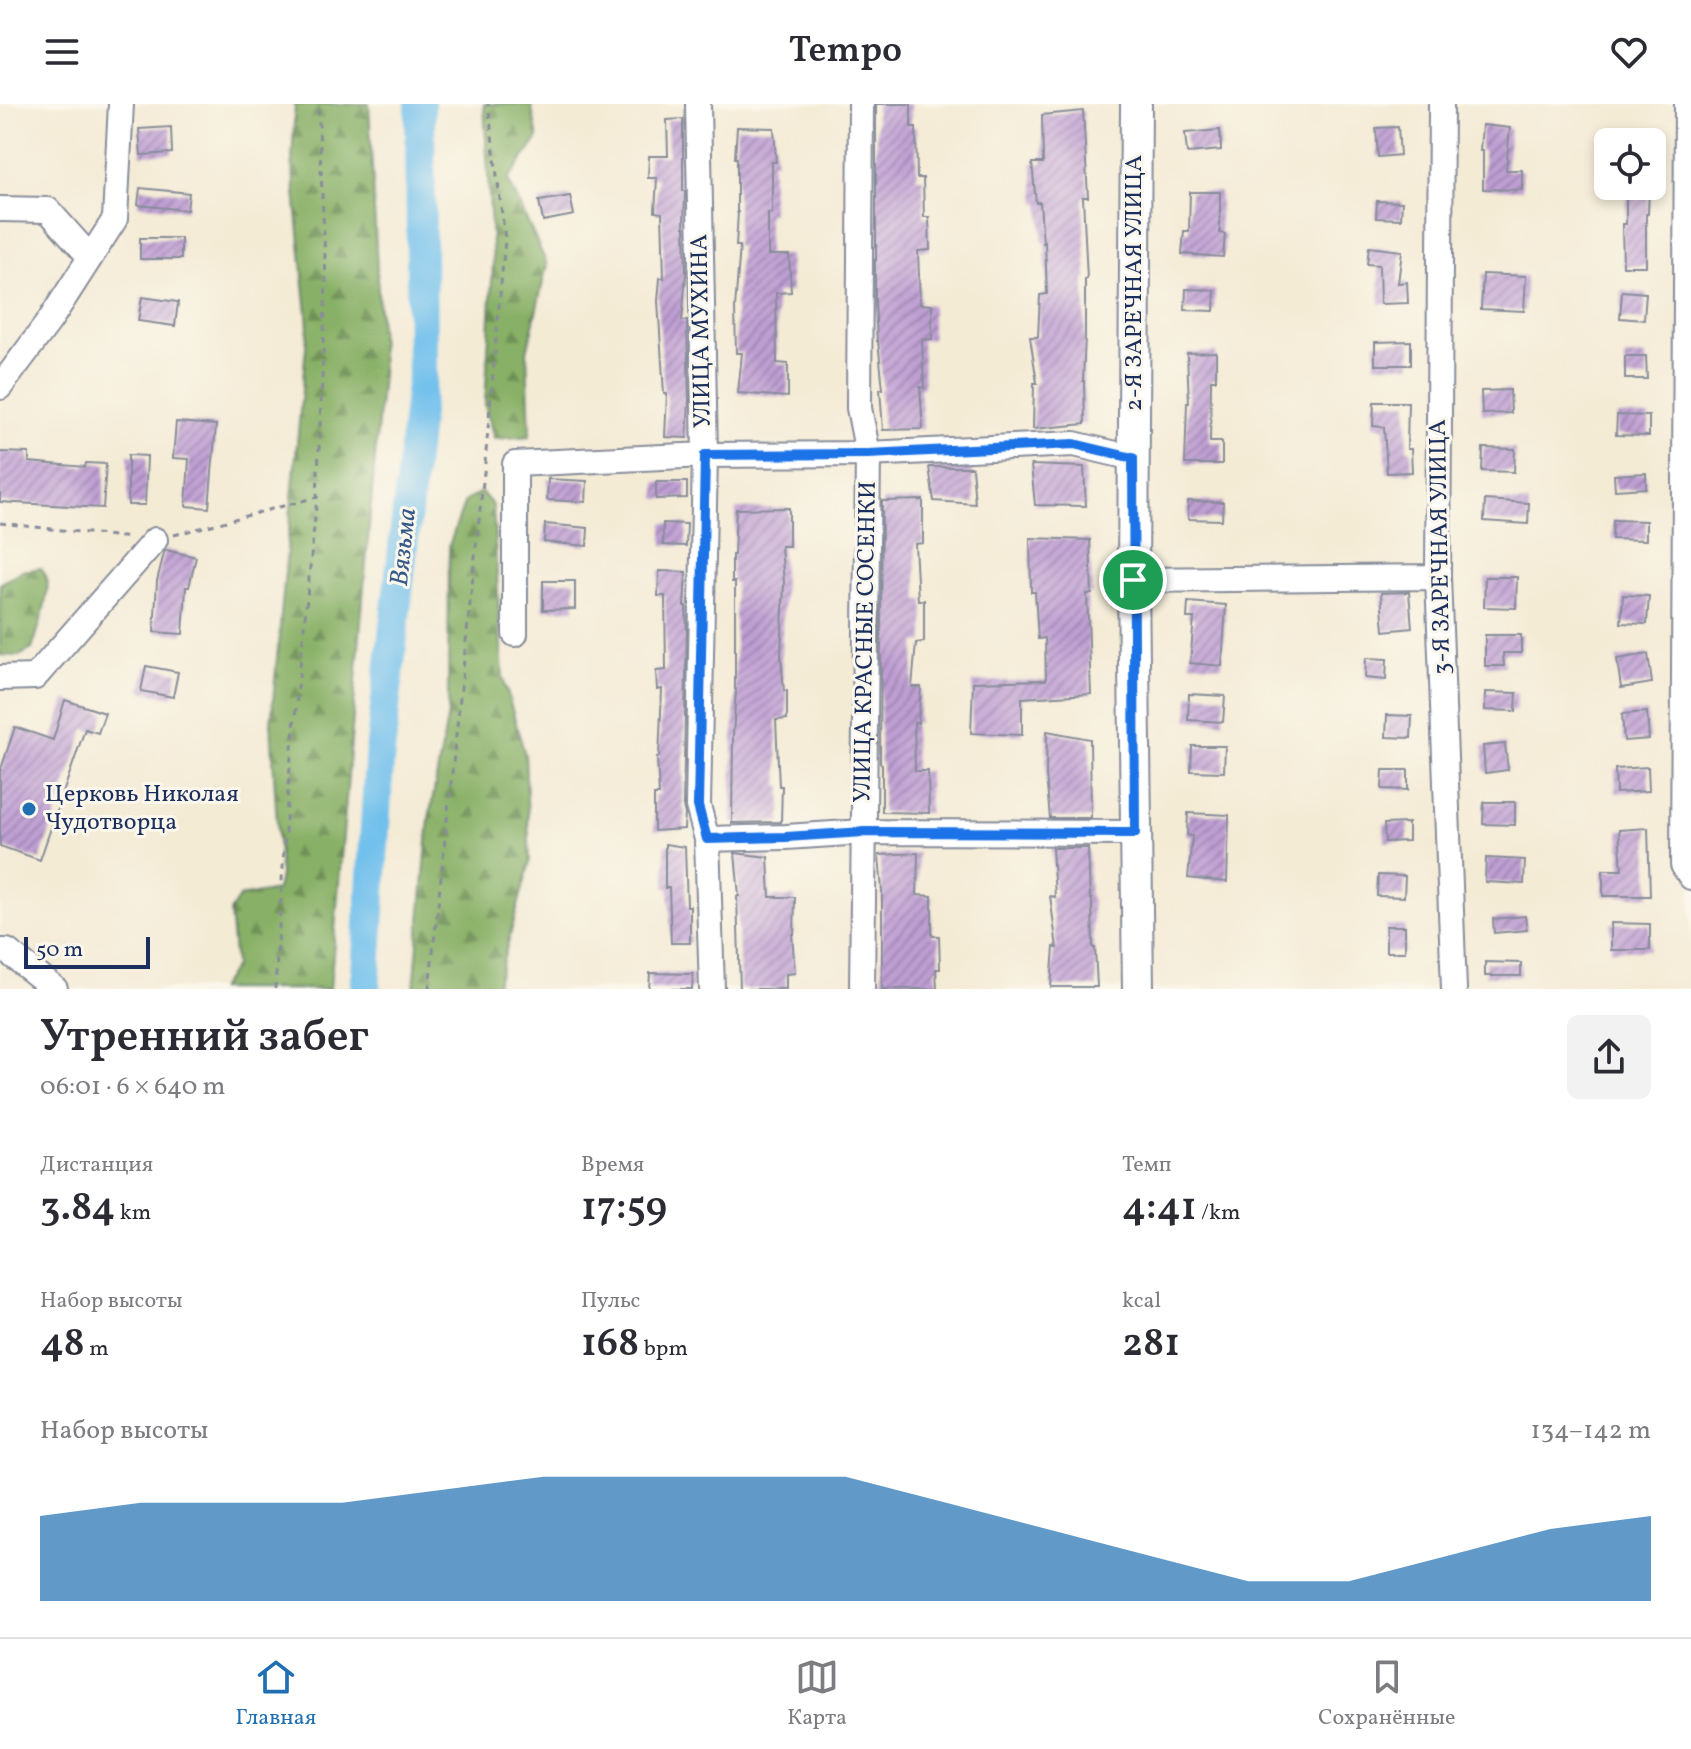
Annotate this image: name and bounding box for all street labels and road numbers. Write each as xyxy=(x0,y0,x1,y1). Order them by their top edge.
street label: 2-Я ЗАРЕЧНАЯ УЛИЦА xyxy=(1118,155,1152,411)
street label: УЛИЦА МУХИНА xyxy=(683,233,721,428)
street label: 3-Я ЗАРЕЧНАЯ УЛИЦА xyxy=(1422,419,1460,675)
street label: УЛИЦА КРАСНЫЕ СОСЕНКИ xyxy=(846,481,886,803)

